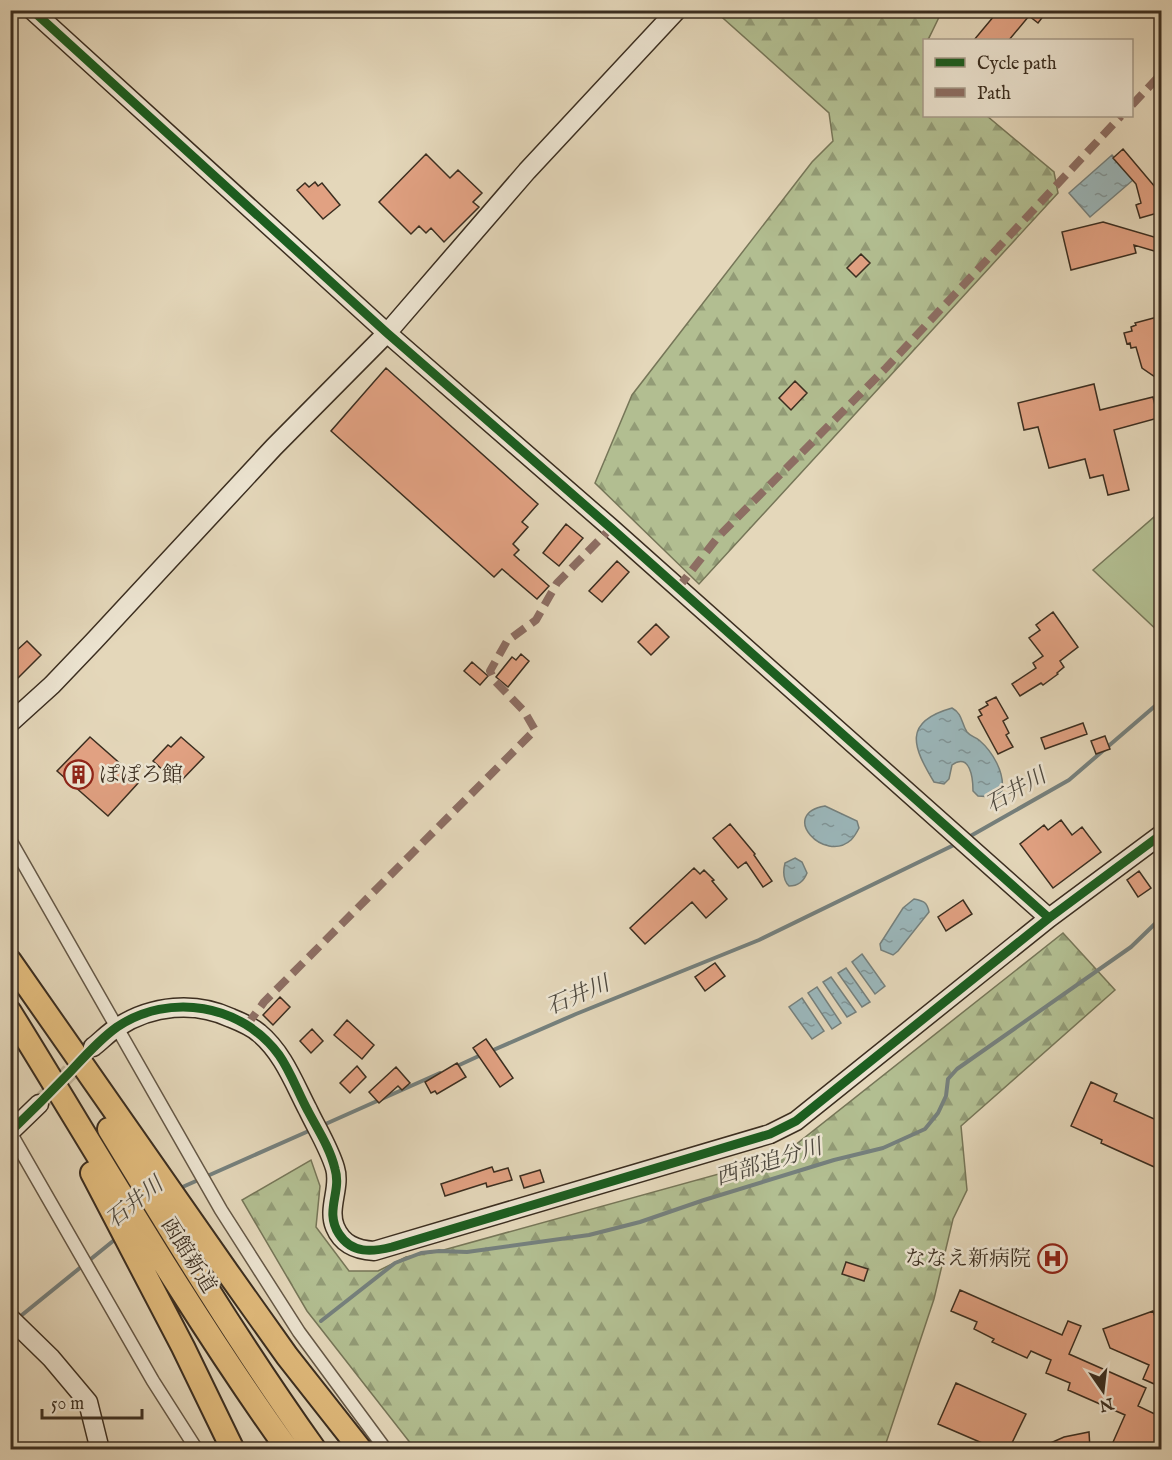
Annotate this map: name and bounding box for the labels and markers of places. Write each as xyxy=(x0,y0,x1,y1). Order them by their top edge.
building icon: ぽぽろ館 xyxy=(62,759,94,791)
place label: ぽぽろ館 xyxy=(99,762,183,789)
hospital icon: ななえ新病院 xyxy=(1036,1243,1068,1275)
place label: ななえ新病院 xyxy=(905,1246,1031,1273)

